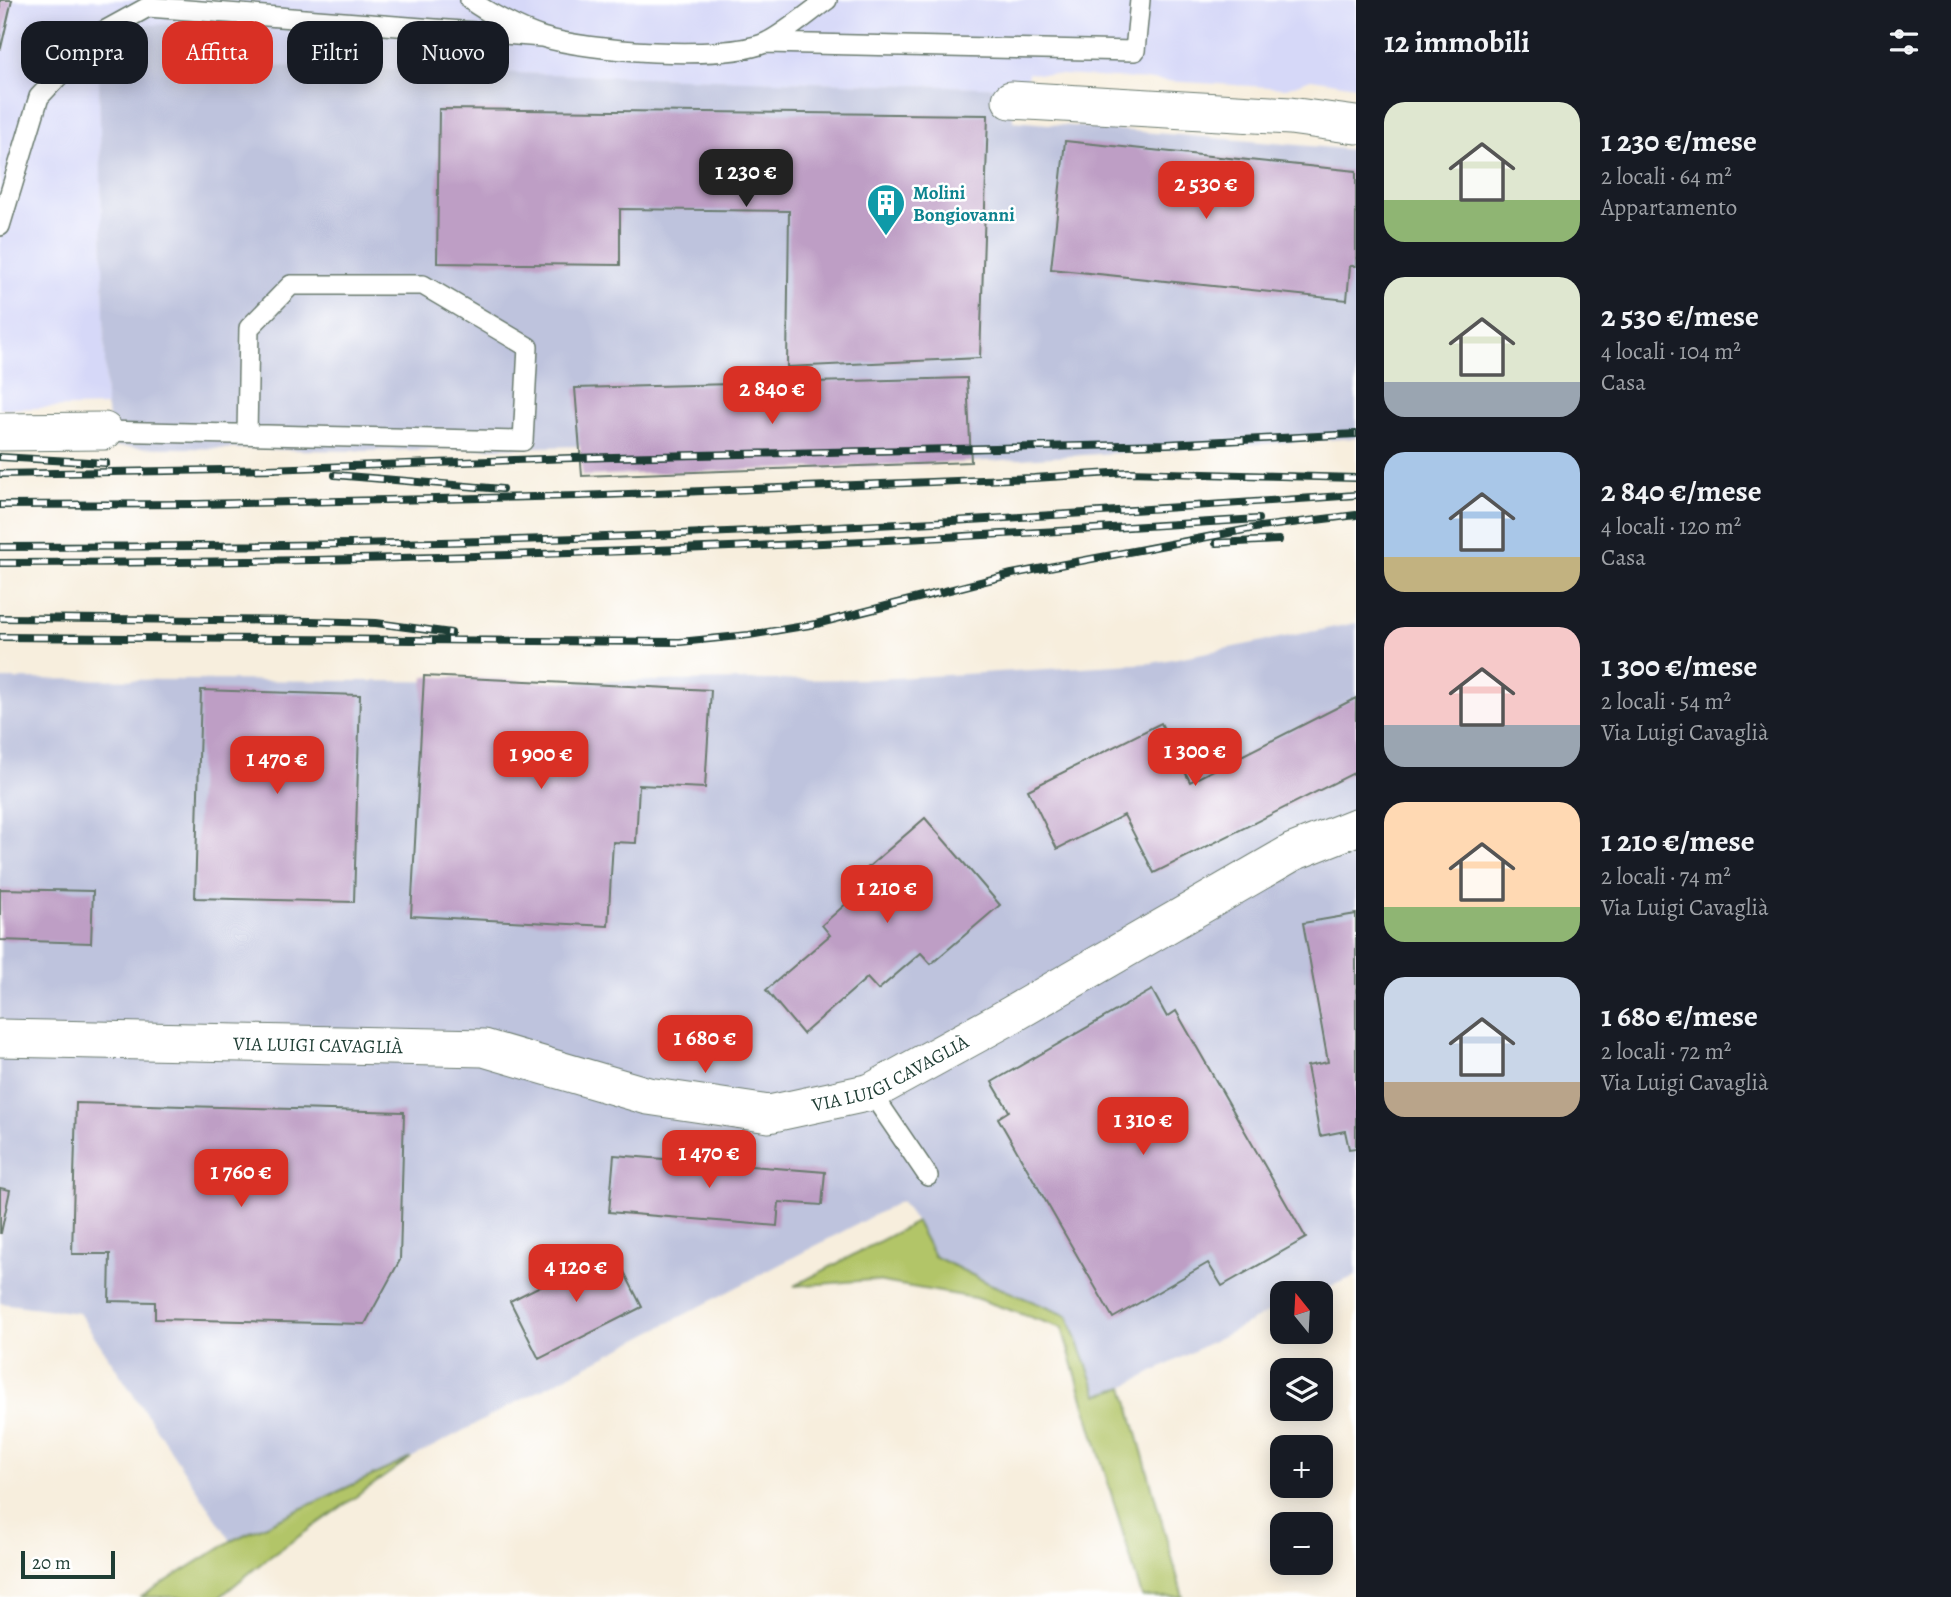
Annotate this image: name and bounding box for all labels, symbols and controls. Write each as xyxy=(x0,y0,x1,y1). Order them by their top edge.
chip: Compra xyxy=(21,21,148,84)
chip: Affitta xyxy=(162,21,273,84)
chip: Filtri xyxy=(287,21,383,84)
chip: Nuovo xyxy=(397,21,509,84)
text: 12 immobili xyxy=(1384,22,1530,62)
icon: filters xyxy=(1885,23,1923,61)
text: 1 230 €/mese xyxy=(1601,121,1757,161)
icon: home xyxy=(1440,130,1524,214)
pin: 1 230 € xyxy=(681,150,811,209)
text: 1 230 € xyxy=(715,156,777,187)
text: 2 locali · 64 m² xyxy=(1601,161,1732,192)
pin: 2 530 € xyxy=(1141,162,1271,221)
text: 2 530 € xyxy=(1174,168,1238,199)
place label: Molini Bongiovanni xyxy=(913,180,1015,228)
building icon: Molini Bongiovanni xyxy=(865,182,907,237)
text: Appartamento xyxy=(1601,192,1737,223)
text: 2 530 €/mese xyxy=(1601,296,1759,336)
icon: home xyxy=(1440,305,1524,389)
text: 4 locali · 104 m² xyxy=(1601,336,1741,367)
pin: 2 840 € xyxy=(707,366,837,426)
text: Casa xyxy=(1601,367,1646,398)
text: 2 840 € xyxy=(739,373,805,404)
text: 2 840 €/mese xyxy=(1601,471,1762,511)
icon: home xyxy=(1440,480,1524,564)
text: 4 locali · 120 m² xyxy=(1601,511,1741,542)
text: Casa xyxy=(1601,542,1646,573)
text: 1 300 €/mese xyxy=(1601,646,1757,686)
icon: home xyxy=(1440,655,1524,739)
text: 2 locali · 54 m² xyxy=(1601,686,1731,717)
text: Via Luigi Cavaglià xyxy=(1601,717,1769,748)
pin: 1 300 € xyxy=(1130,728,1260,788)
pin: 1 900 € xyxy=(476,732,606,791)
text: 1 300 € xyxy=(1164,735,1226,766)
pin: 1 470 € xyxy=(212,736,342,796)
text: 1 900 € xyxy=(509,738,573,769)
text: 1 470 € xyxy=(246,743,308,774)
text: 1 210 €/mese xyxy=(1601,821,1755,861)
icon: home xyxy=(1440,830,1524,914)
text: 2 locali · 74 m² xyxy=(1601,861,1731,892)
pin: 1 210 € xyxy=(822,866,952,925)
text: 1 210 € xyxy=(857,872,917,903)
text: Via Luigi Cavaglià xyxy=(1601,892,1769,923)
text: 1 680 €/mese xyxy=(1601,996,1758,1036)
icon: home xyxy=(1440,1005,1524,1089)
pin: 1 680 € xyxy=(640,1016,770,1075)
text: 1 680 € xyxy=(674,1022,736,1053)
street label: VIA LUIGI CAVAGLIÀ xyxy=(808,1029,974,1119)
street label: VIA LUIGI CAVAGLIÀ xyxy=(232,1031,404,1060)
text: 2 locali · 72 m² xyxy=(1601,1036,1731,1067)
text: Via Luigi Cavaglià xyxy=(1601,1067,1769,1098)
pin: 1 310 € xyxy=(1078,1098,1208,1157)
text: 1 310 € xyxy=(1113,1104,1173,1135)
pin: 1 470 € xyxy=(644,1130,774,1190)
text: 1 470 € xyxy=(678,1137,740,1168)
pin: 1 760 € xyxy=(176,1150,306,1209)
text: 1 760 € xyxy=(210,1156,272,1187)
pin: 4 120 € xyxy=(511,1244,641,1304)
text: 4 120 € xyxy=(545,1251,607,1282)
north arrow xyxy=(1270,1281,1334,1344)
map controls xyxy=(1270,1281,1333,1575)
button: layers xyxy=(1270,1358,1333,1421)
button: + xyxy=(1270,1435,1333,1498)
button: − xyxy=(1270,1512,1333,1575)
scale bar xyxy=(21,1548,116,1580)
text: 20 m xyxy=(32,1550,71,1576)

